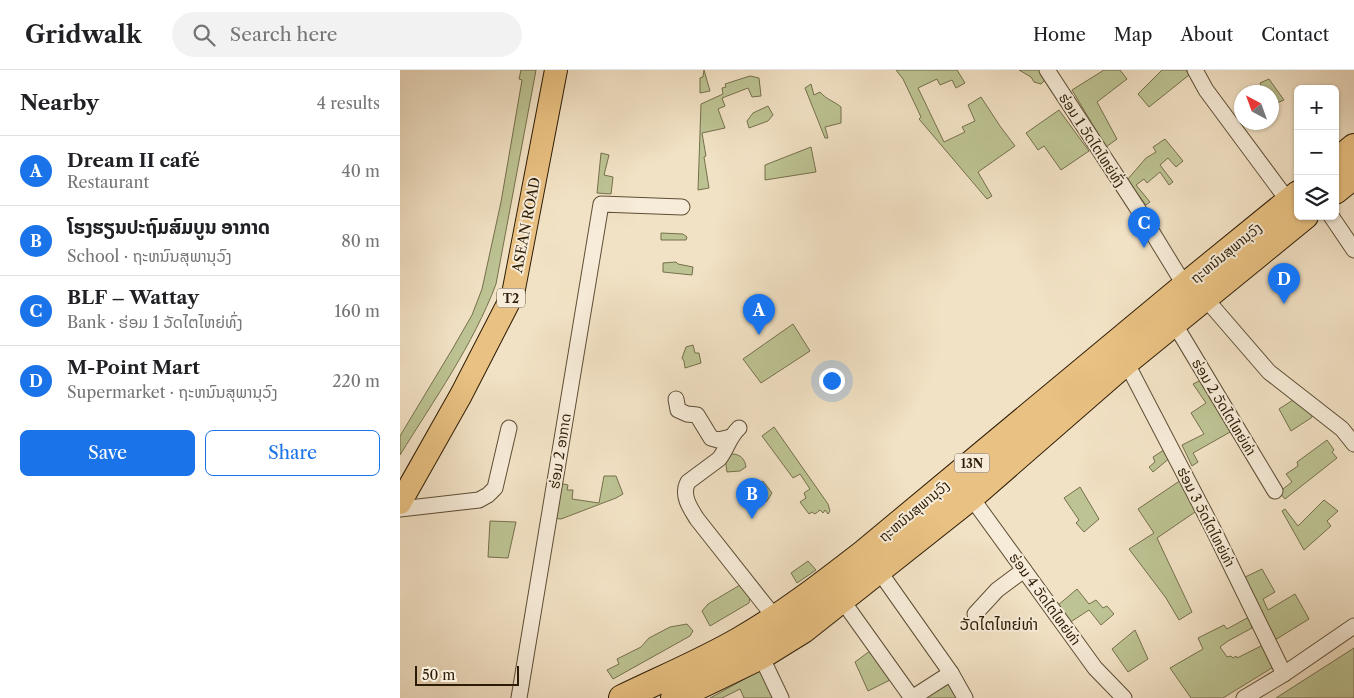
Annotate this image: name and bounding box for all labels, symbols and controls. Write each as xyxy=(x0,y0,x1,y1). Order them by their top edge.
search box xyxy=(172,12,522,57)
text: Gridwalk xyxy=(25,20,142,49)
icon: search xyxy=(190,21,218,49)
text: Search here xyxy=(230,23,338,46)
text: Home xyxy=(1033,24,1086,46)
text: Map xyxy=(1114,24,1152,46)
text: About xyxy=(1180,24,1233,46)
text: Contact xyxy=(1261,24,1329,46)
north arrow xyxy=(1234,85,1279,130)
map controls xyxy=(1294,85,1339,220)
button: + xyxy=(1294,85,1339,130)
street label: ຮ່ອມ 1 ວັດໄຕໄຫຍ່ທົ່ງ xyxy=(1055,89,1130,190)
text: Nearby xyxy=(20,90,99,115)
text: 4 results xyxy=(317,93,380,113)
button: − xyxy=(1294,130,1339,175)
text: Dream II café xyxy=(67,149,200,172)
text: A xyxy=(30,161,42,181)
text: 40 m xyxy=(341,161,380,181)
text: Restaurant xyxy=(67,172,149,192)
button: layers xyxy=(1294,175,1339,220)
street label: ASEAN ROAD xyxy=(508,176,544,275)
pin: C xyxy=(1128,207,1160,248)
text: ໂຮງຮຽນປະຖົມສົມບູນ ອາກາດ xyxy=(67,216,270,239)
street label: ຖະຫນົນສຸພານຸວົງ xyxy=(1187,219,1265,287)
text: B xyxy=(30,231,42,251)
text: 80 m xyxy=(341,231,380,251)
text: School · ຖະຫນົນສຸພານຸວົງ xyxy=(67,246,232,266)
pin: D xyxy=(1268,263,1300,304)
text: BLF – Wattay xyxy=(67,286,199,309)
road number: T2 xyxy=(497,288,525,308)
pin: A xyxy=(743,294,775,335)
text: C xyxy=(30,301,42,321)
text: 160 m xyxy=(335,301,380,321)
text: Bank · ຮ່ອມ 1 ວັດໄຕໄຫຍ່ທົ່ງ xyxy=(67,312,243,332)
street label: ຮ່ອມ 2 ວັດໄຕໄຫຍ່ທ່າ xyxy=(1188,355,1260,459)
text: M-Point Mart xyxy=(67,356,200,379)
your location xyxy=(819,368,845,394)
text: D xyxy=(29,371,43,391)
text: 220 m xyxy=(332,371,380,391)
text: Supermarket · ຖະຫນົນສຸພານຸວົງ xyxy=(67,382,278,402)
street label: ຮ່ອມ 2 ອາກາດ xyxy=(545,412,575,490)
button: Save xyxy=(20,430,195,476)
button: Share xyxy=(205,430,380,476)
road number: 13N xyxy=(954,453,990,472)
street label: ຮ່ອມ 3 ວັດໄຕໄຫຍ່ທ່າ xyxy=(1173,464,1239,570)
street label: ຖະຫນົນສຸພານຸວົງ xyxy=(875,476,953,546)
pin: B xyxy=(736,478,768,519)
street label: ຮ່ອມ 4 ວັດໄຕໄຫຍ່ທ່າ xyxy=(1005,549,1085,649)
district label: ວັດໄຕໄຫຍ່ທ່າ xyxy=(960,614,1038,634)
scale bar xyxy=(415,663,519,686)
text: 50 m xyxy=(422,666,455,684)

